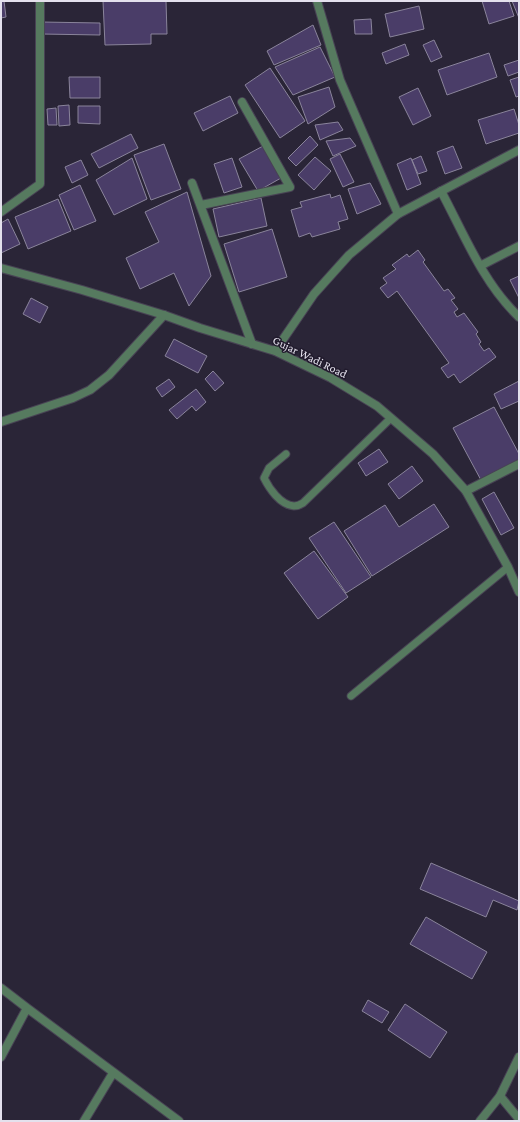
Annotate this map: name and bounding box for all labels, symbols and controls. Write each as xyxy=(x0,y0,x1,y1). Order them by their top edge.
street label: Gujar Wadi Road xyxy=(271,333,350,381)

